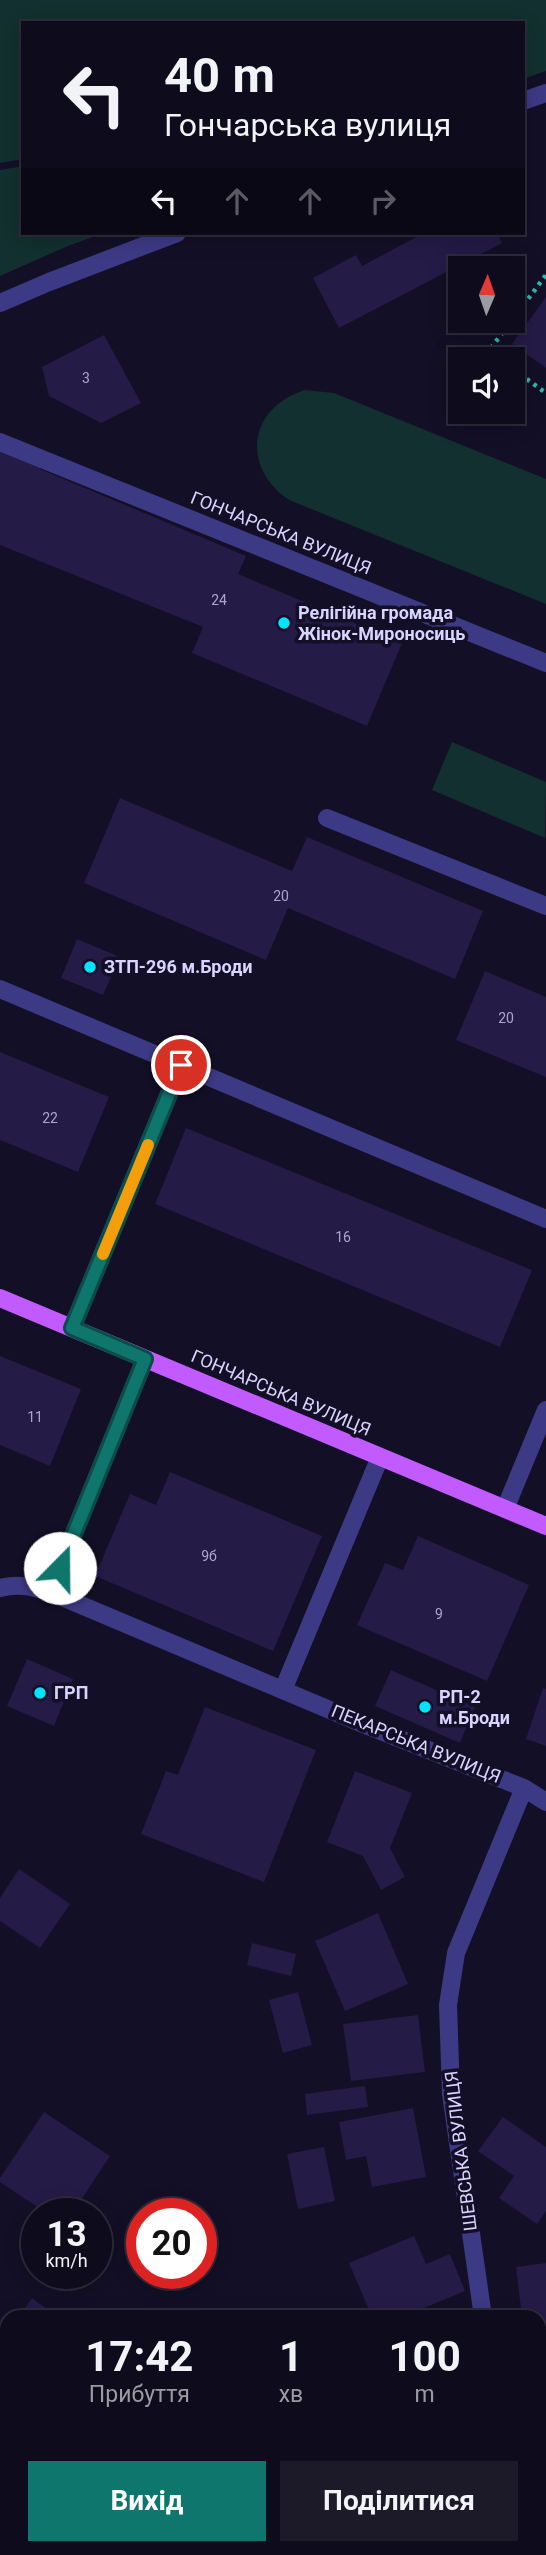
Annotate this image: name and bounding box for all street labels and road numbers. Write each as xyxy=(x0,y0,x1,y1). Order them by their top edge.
street label: ГОНЧАРСЬКА ВУЛИЦЯ xyxy=(188,487,375,578)
street label: ГОНЧАРСЬКА ВУЛИЦЯ xyxy=(188,1345,374,1440)
street label: ПЕКАРСЬКА ВУЛИЦЯ xyxy=(328,1700,504,1787)
street label: ШЕВСЬКА ВУЛИЦЯ xyxy=(440,2070,481,2232)

